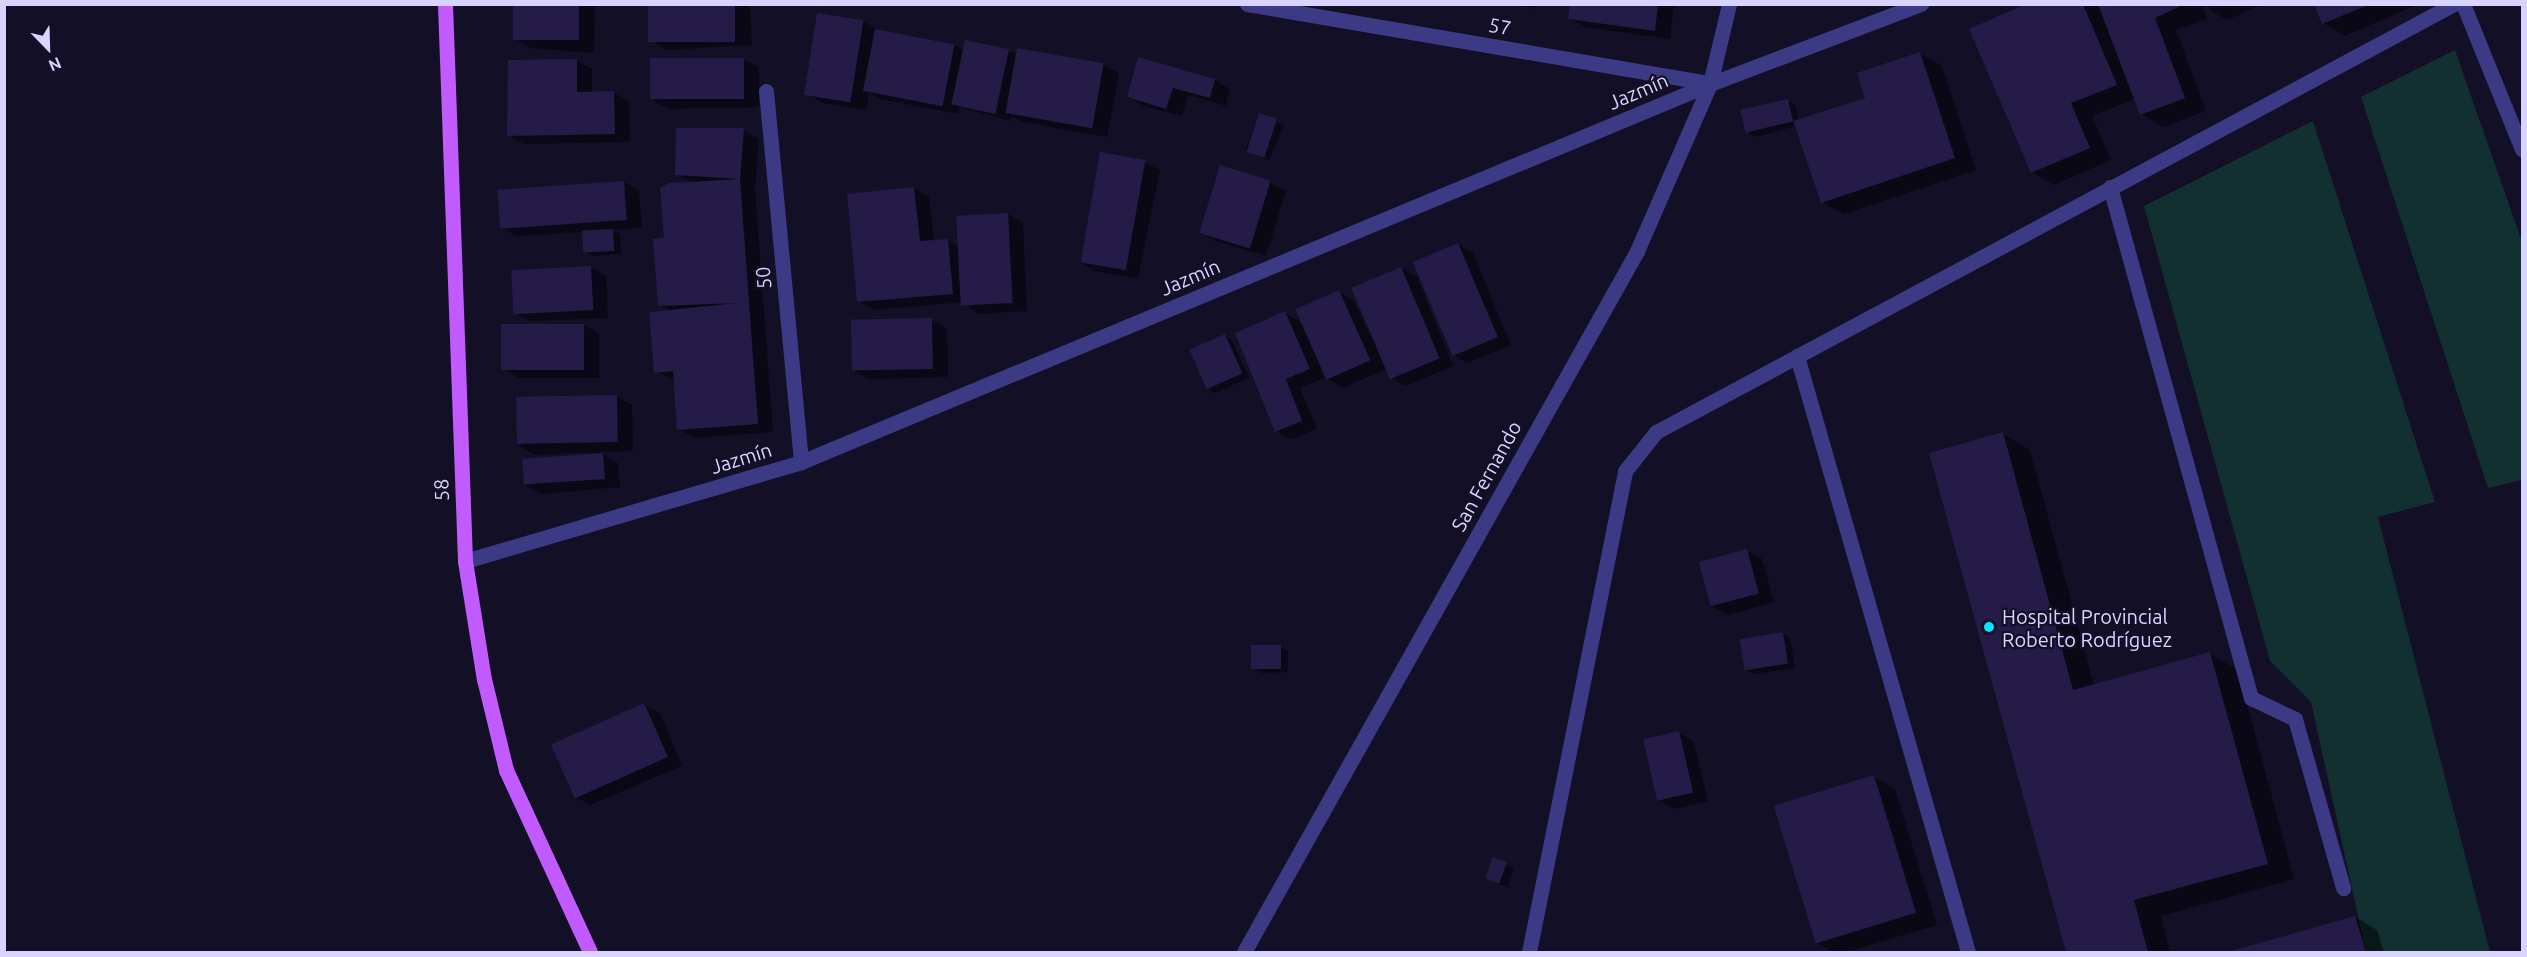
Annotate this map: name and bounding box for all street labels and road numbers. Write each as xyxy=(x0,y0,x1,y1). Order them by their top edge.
street label: 57 xyxy=(1487,12,1513,40)
street label: Jazmín xyxy=(1604,68,1672,114)
street label: Jazmín xyxy=(1156,254,1224,300)
street label: 50 xyxy=(750,266,776,290)
street label: San Fernando xyxy=(1446,417,1526,535)
street label: Jazmín xyxy=(707,437,775,479)
street label: 58 xyxy=(429,478,453,502)

